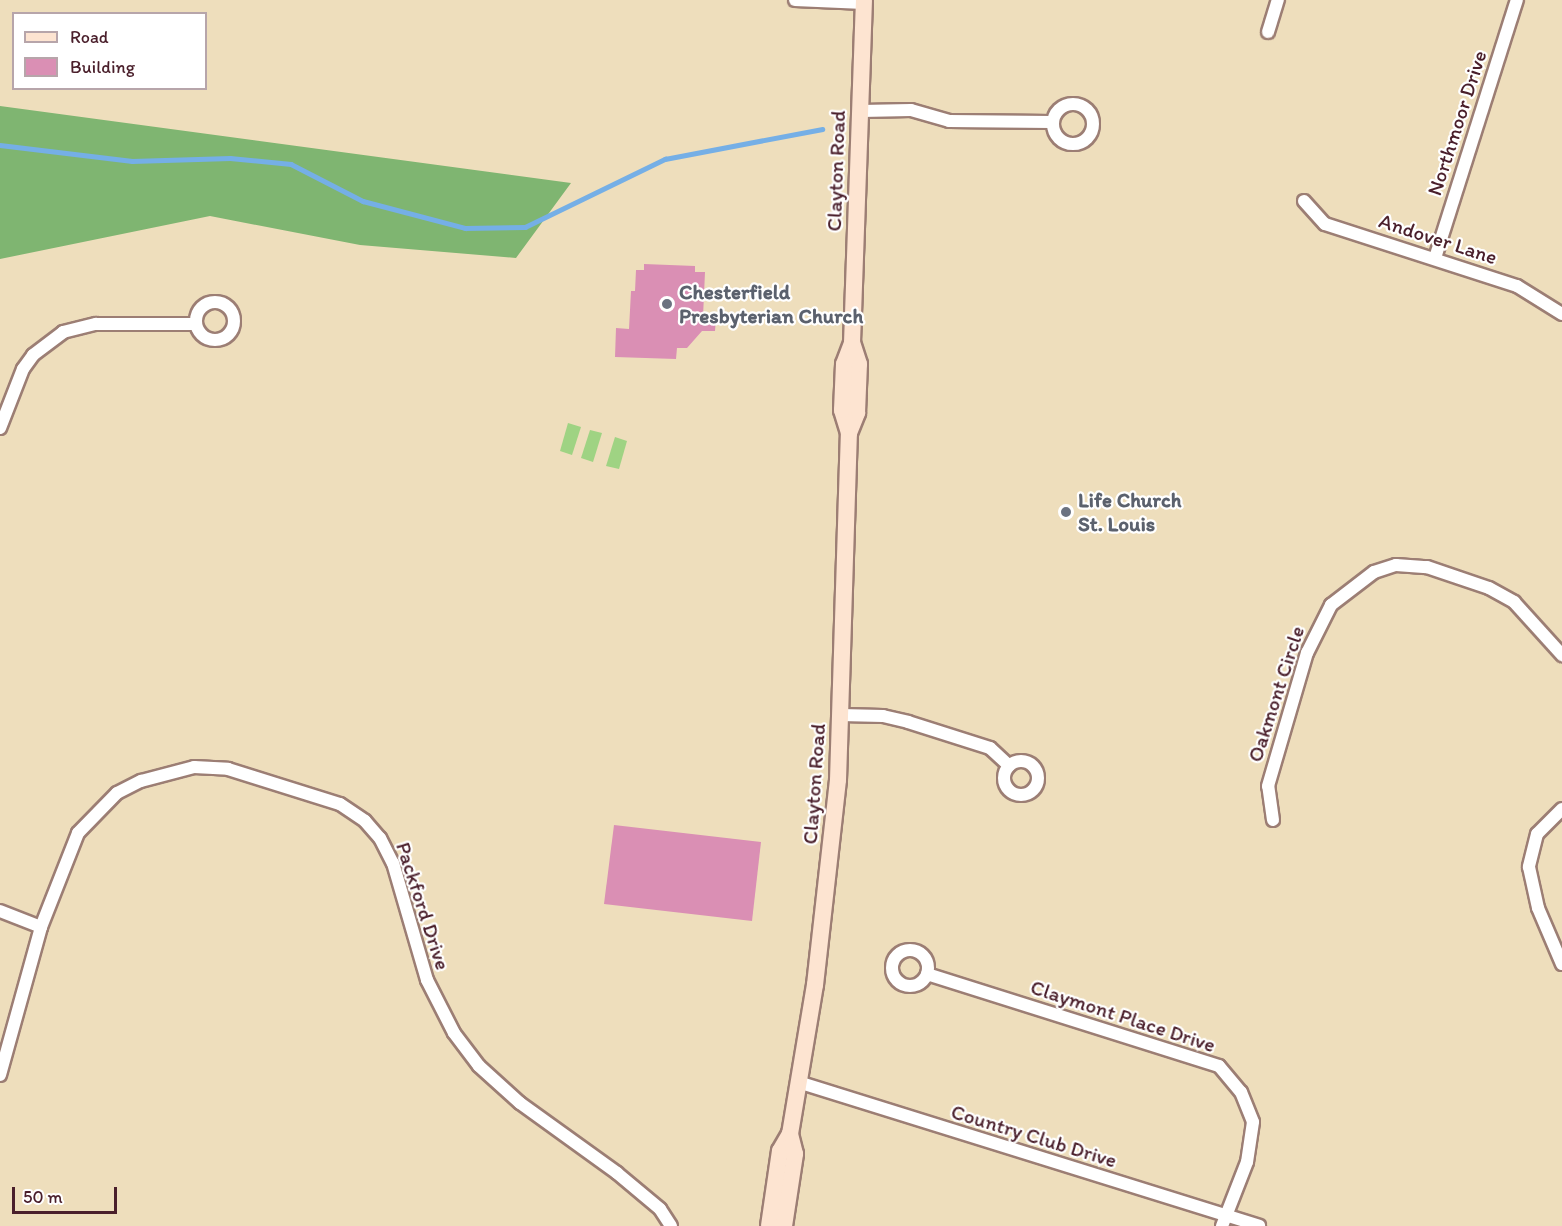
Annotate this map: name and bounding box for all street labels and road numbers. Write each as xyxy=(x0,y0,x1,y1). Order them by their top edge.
street label: Northmoor Drive xyxy=(1422,47,1492,199)
street label: Clayton Road xyxy=(821,110,851,232)
street label: Andover Lane xyxy=(1375,208,1501,270)
street label: Oakmont Circle xyxy=(1242,623,1310,765)
street label: Clayton Road xyxy=(797,723,831,845)
street label: Packford Drive xyxy=(390,839,456,973)
street label: Claymont Place Drive xyxy=(1027,974,1219,1058)
street label: Country Club Drive xyxy=(948,1099,1120,1173)

